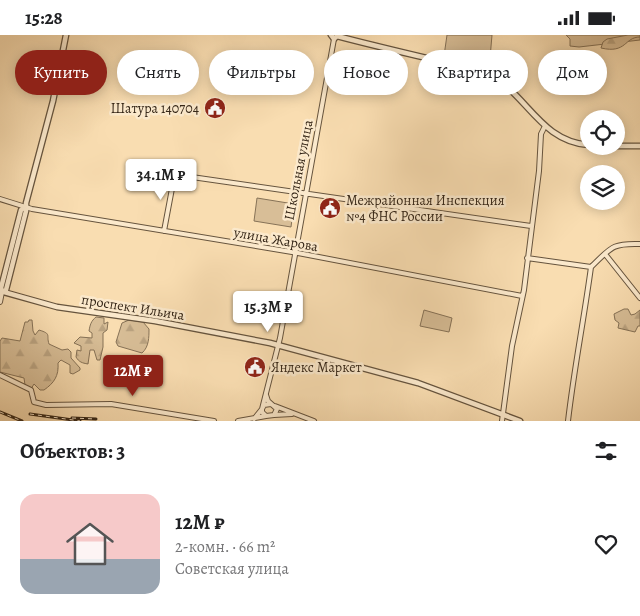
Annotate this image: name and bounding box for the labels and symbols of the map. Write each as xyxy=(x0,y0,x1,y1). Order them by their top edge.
public building icon: Шатура 140704 xyxy=(203,96,227,120)
place label: Шатура 140704 xyxy=(110,99,199,118)
street label: Школьная улица xyxy=(279,118,318,222)
pin: 34.1M ₽ xyxy=(115,159,207,201)
place label: Межрайонная Инспекция №4 ФНС России xyxy=(346,191,505,226)
public building icon: Межрайонная Инспекция №4 ФНС России xyxy=(318,196,342,220)
street label: улица Жарова xyxy=(231,223,320,256)
street label: проспект Ильича xyxy=(80,290,186,325)
pin: 15.3M ₽ xyxy=(222,291,314,333)
pin: 12M ₽ xyxy=(98,355,168,397)
public building icon: Яндекс Маркет xyxy=(243,355,267,379)
place label: Яндекс Маркет xyxy=(271,358,362,377)

